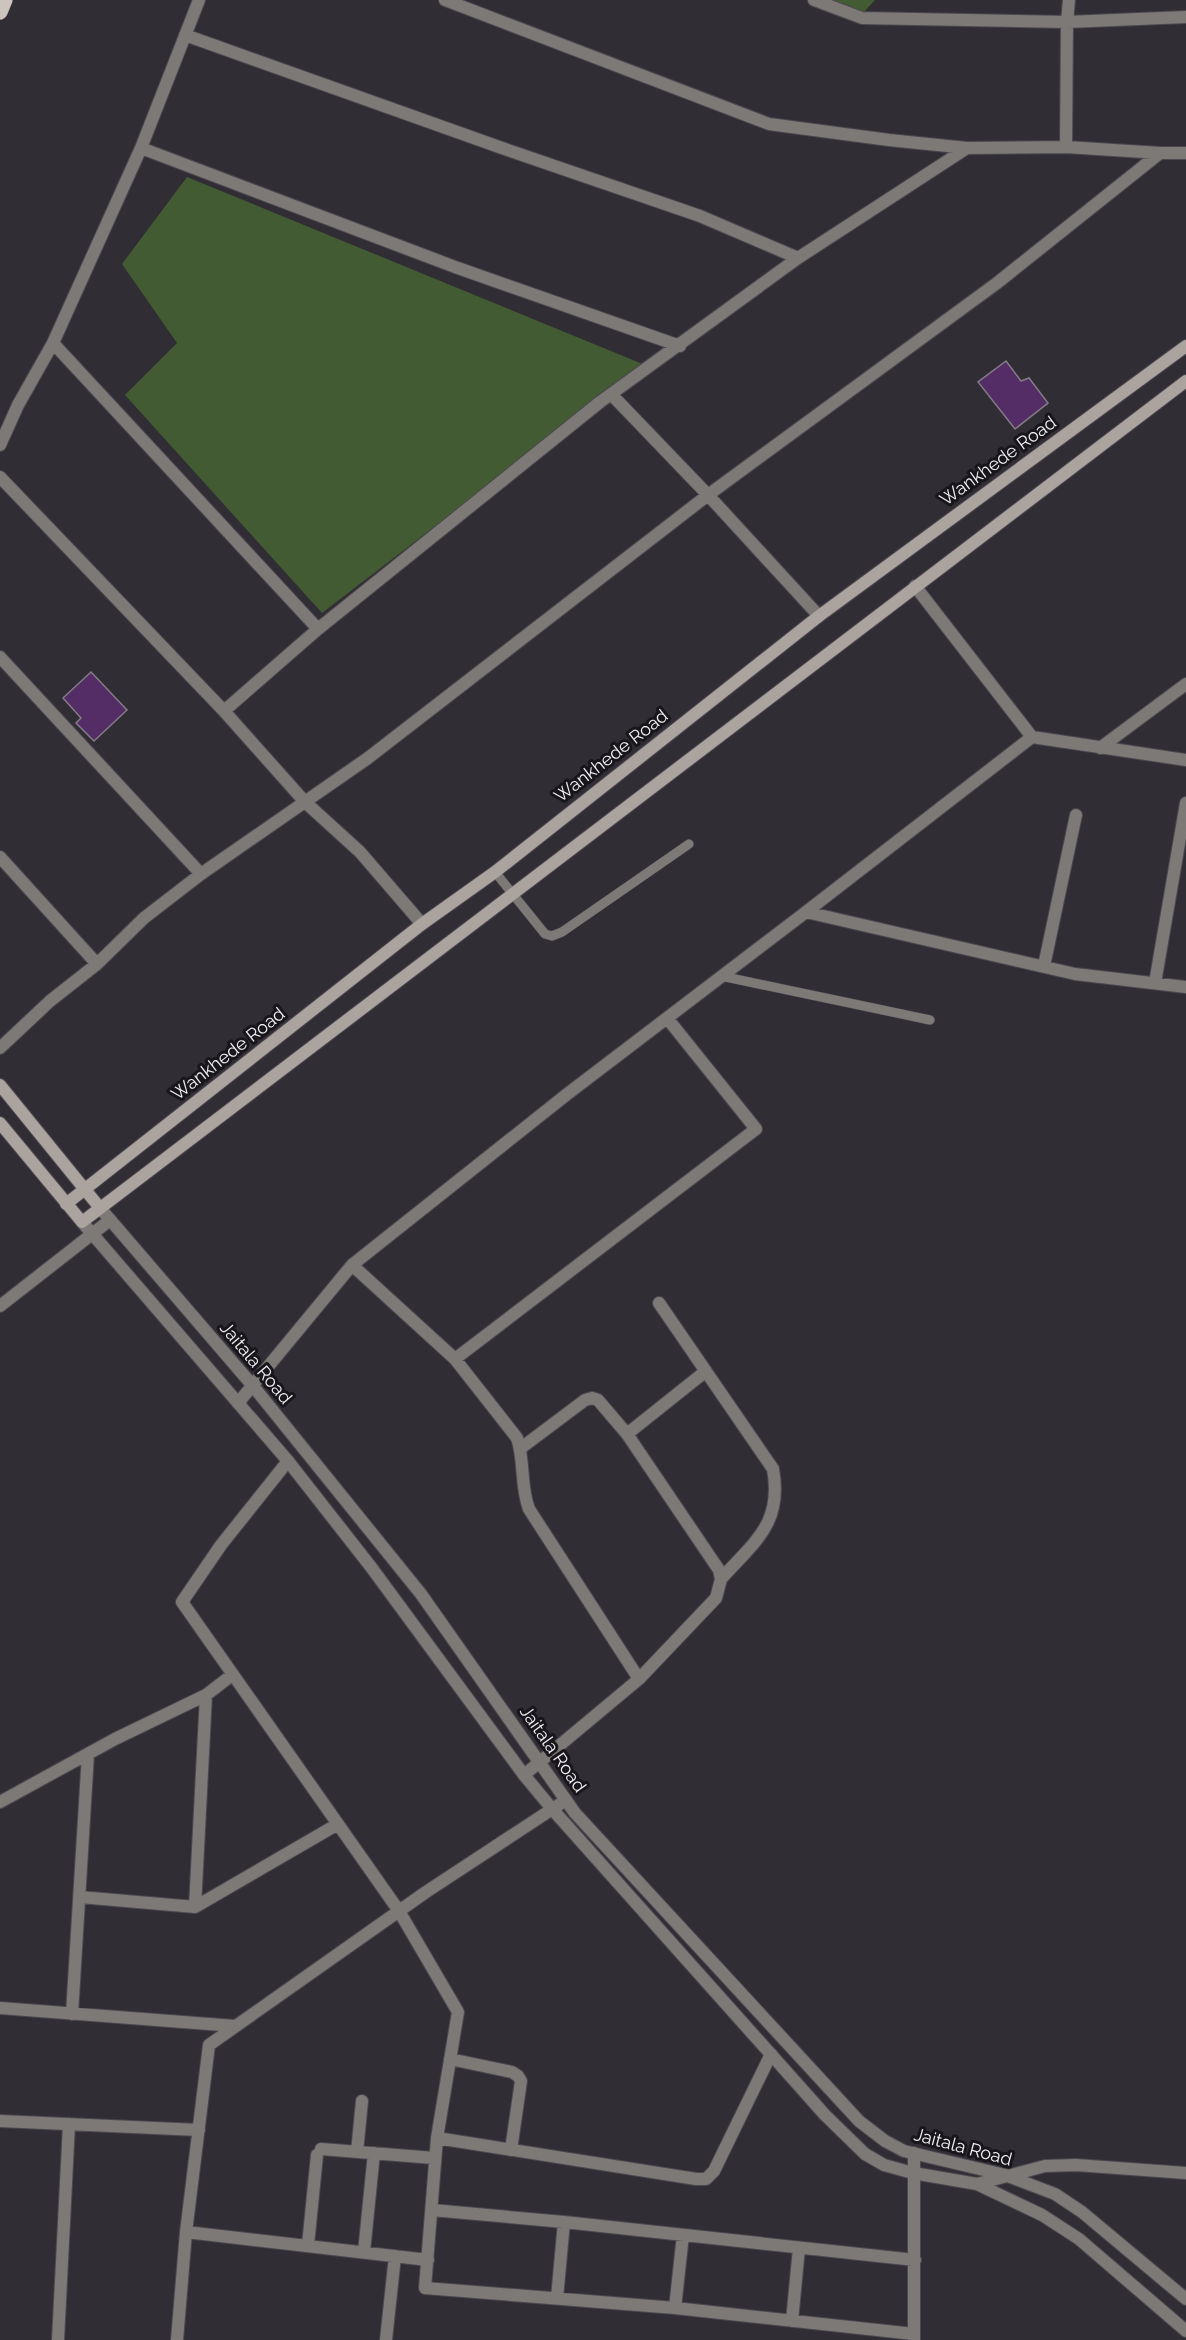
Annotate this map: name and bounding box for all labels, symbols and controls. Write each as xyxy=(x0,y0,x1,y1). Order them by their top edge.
street label: Wankhede Road xyxy=(936,411,1060,510)
street label: Wankhede Road xyxy=(550,705,672,806)
street label: Wankhede Road xyxy=(167,1003,289,1104)
street label: Jaitala Road xyxy=(216,1317,297,1408)
street label: Jaitala Road xyxy=(516,1702,591,1796)
street label: Jaitala Road xyxy=(912,2123,1014,2170)

